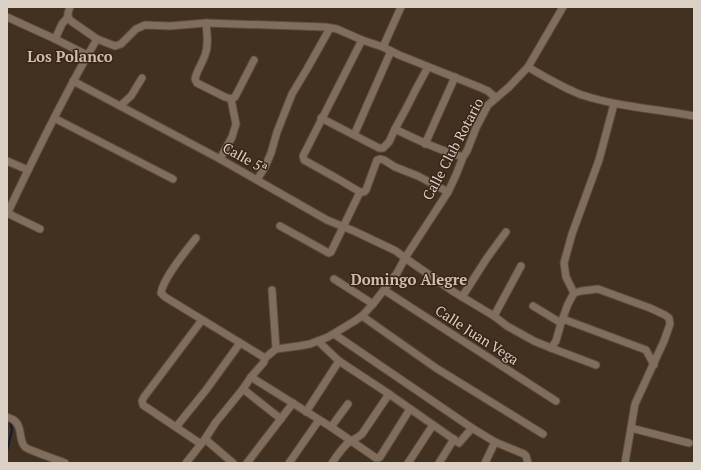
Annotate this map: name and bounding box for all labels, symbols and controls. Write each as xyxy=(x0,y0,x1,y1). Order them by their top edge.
district label: Los Polanco xyxy=(27,46,113,66)
street label: Calle Club Rotario xyxy=(418,94,488,203)
street label: Calle 5ª xyxy=(219,138,271,178)
district label: Domingo Alegre xyxy=(351,269,467,289)
street label: Calle Juan Vega xyxy=(432,300,523,369)

